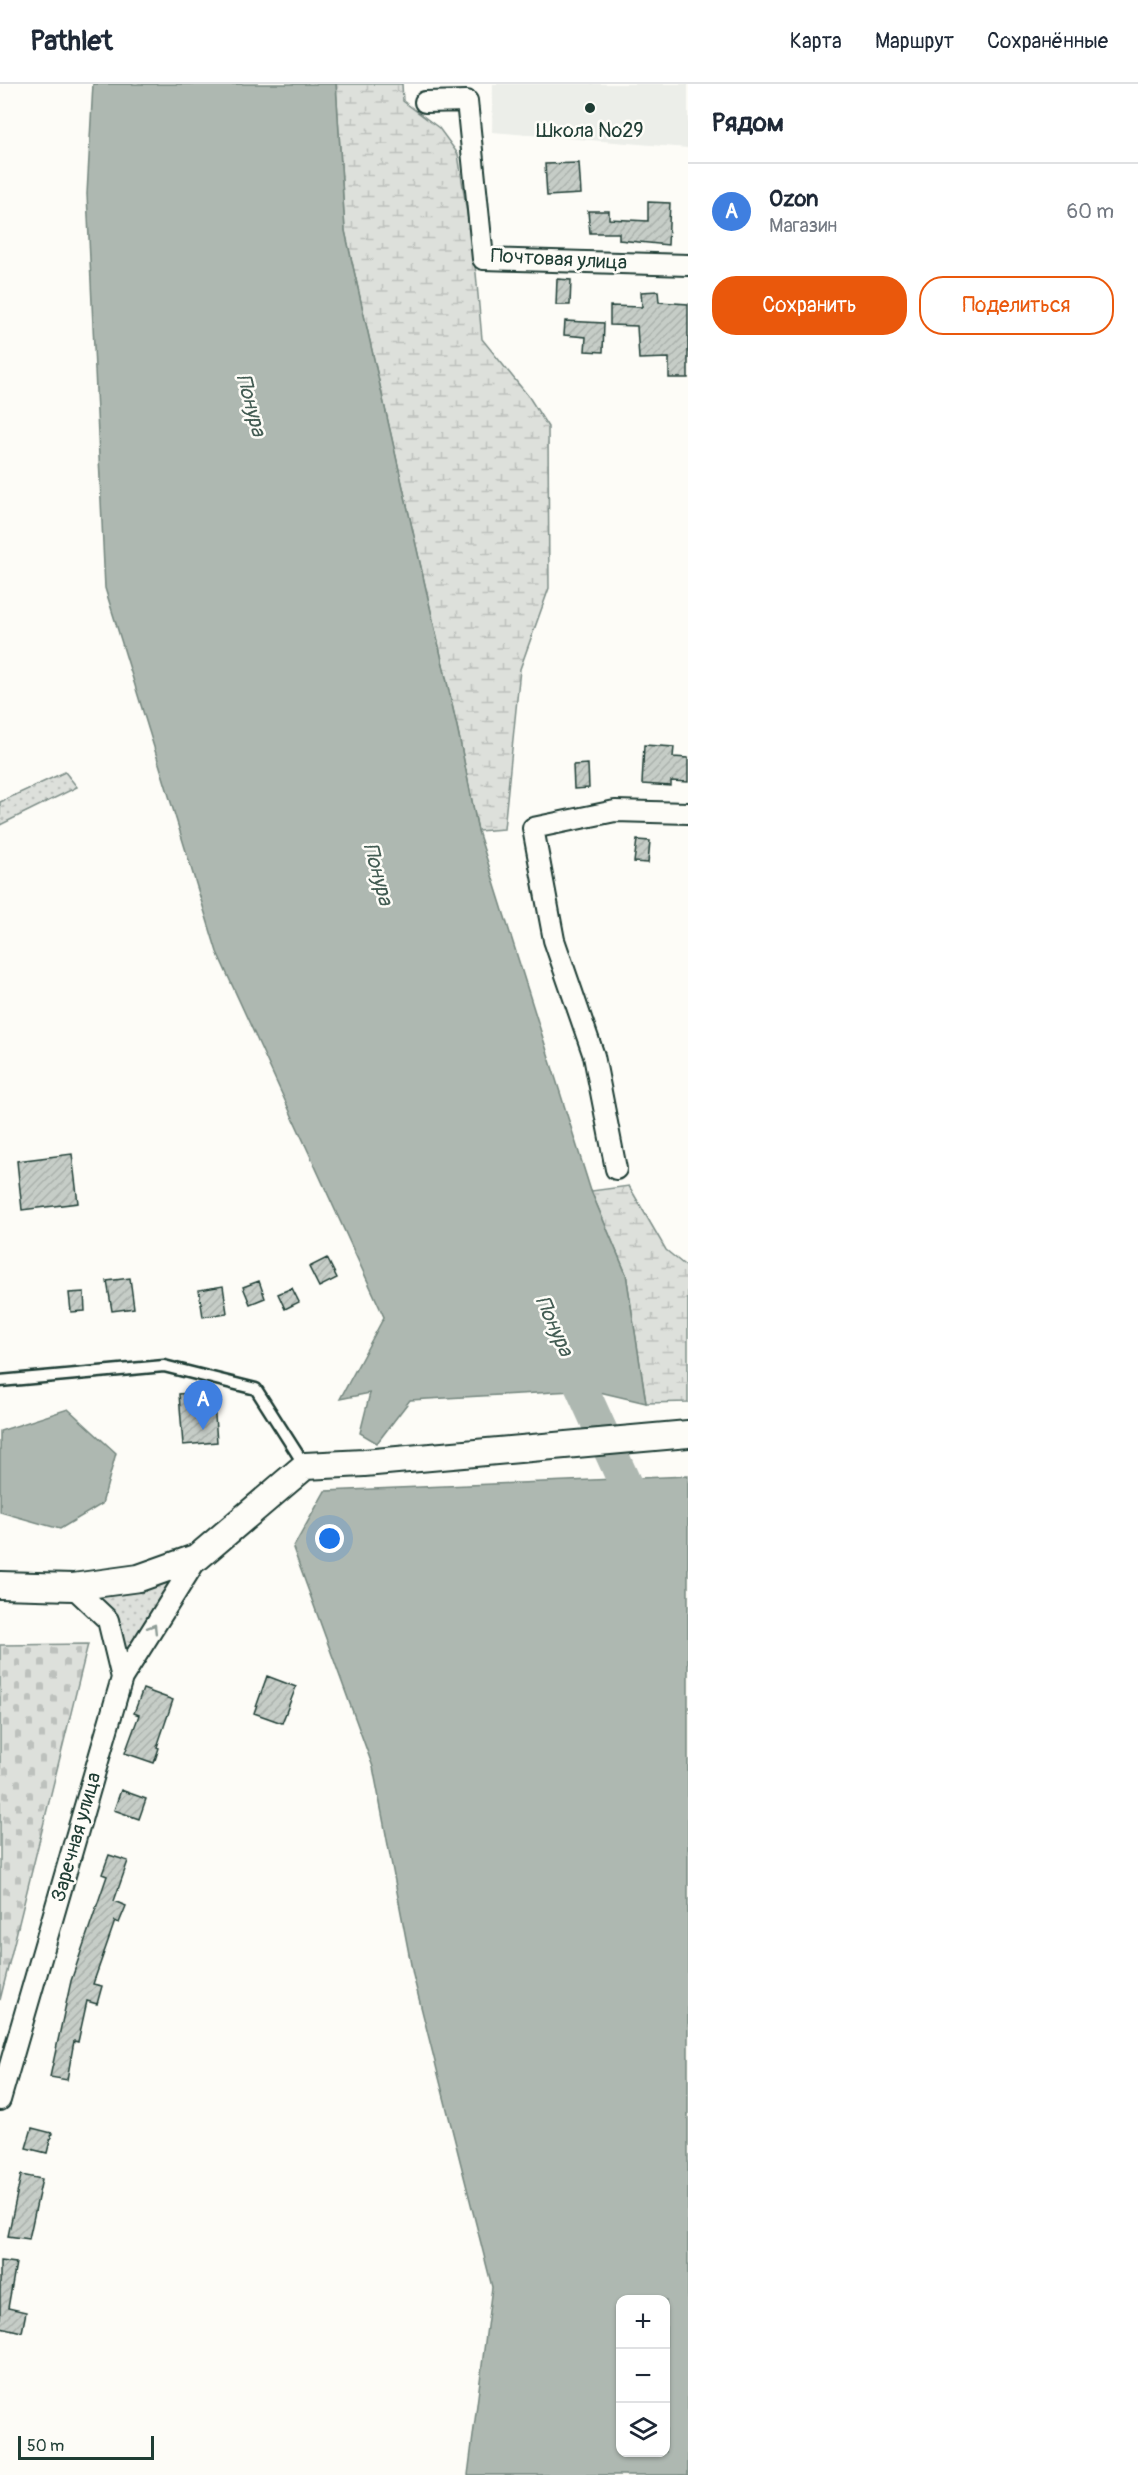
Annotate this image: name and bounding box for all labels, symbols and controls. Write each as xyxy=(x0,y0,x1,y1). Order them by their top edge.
text: Pathlet xyxy=(30,24,113,59)
text: Карта xyxy=(790,28,842,55)
text: Маршрут xyxy=(875,28,954,55)
text: Сохранённые xyxy=(987,28,1108,55)
marker: Школа №29 xyxy=(583,101,597,115)
text: Рядом xyxy=(712,107,784,139)
place label: Школа №29 xyxy=(536,118,644,143)
text: Ozon xyxy=(769,185,818,213)
text: A xyxy=(725,199,738,224)
text: 60 m xyxy=(1067,199,1114,224)
text: Магазин xyxy=(769,213,837,238)
street label: Почтовая улица xyxy=(490,243,628,275)
button: Сохранить xyxy=(712,276,907,335)
button: Поделиться xyxy=(919,276,1114,335)
water label: Понура xyxy=(230,371,273,440)
water label: Понура xyxy=(357,840,400,909)
water label: Понура xyxy=(529,1292,580,1361)
pin: A xyxy=(184,1380,222,1430)
your location xyxy=(315,1524,344,1553)
one-way arrow xyxy=(146,1624,158,1634)
street label: Заречная улица xyxy=(46,1769,106,1905)
map controls xyxy=(616,2295,670,2457)
button: + xyxy=(616,2295,670,2349)
button: − xyxy=(616,2349,670,2403)
button: layers xyxy=(616,2403,670,2457)
scale bar xyxy=(18,2433,154,2460)
text: 50 m xyxy=(27,2436,64,2456)

